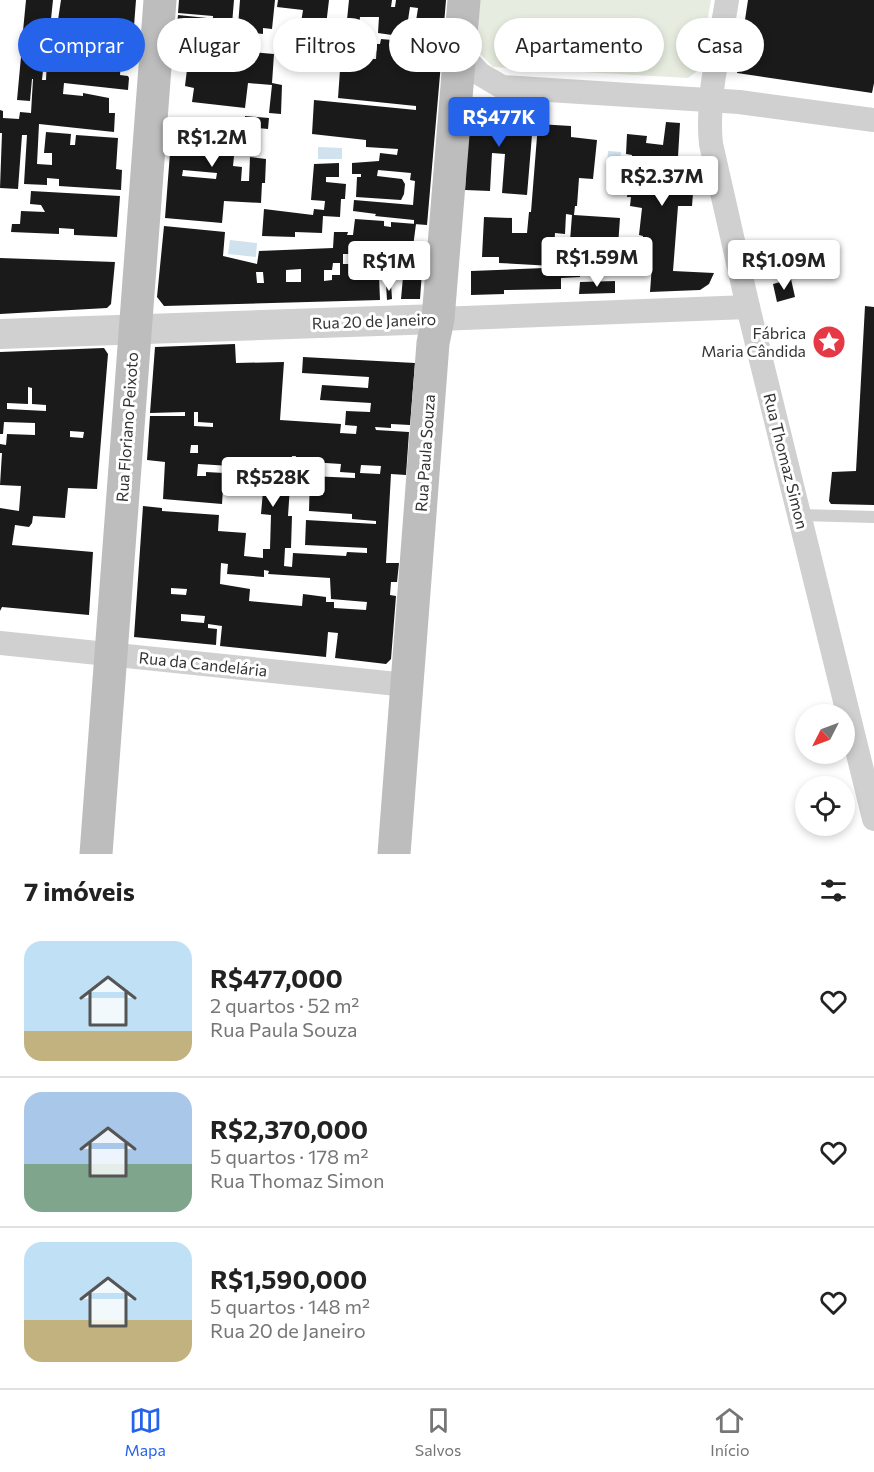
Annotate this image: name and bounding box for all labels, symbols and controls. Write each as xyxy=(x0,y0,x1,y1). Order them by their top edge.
chip: Comprar xyxy=(18,18,145,72)
chip: Alugar xyxy=(157,18,261,72)
chip: Filtros xyxy=(273,18,377,72)
chip: Novo xyxy=(389,18,482,72)
chip: Apartamento xyxy=(494,18,664,72)
chip: Casa xyxy=(676,18,764,72)
pin: R$477K xyxy=(450,97,548,148)
text: R$477K xyxy=(462,104,536,128)
pin: R$1.2M xyxy=(163,117,261,168)
text: R$1.2M xyxy=(177,124,247,148)
pin: R$2.37M xyxy=(607,156,717,207)
text: R$2.37M xyxy=(620,163,704,187)
pin: R$1.59M xyxy=(542,237,652,288)
pin: R$1.09M xyxy=(729,240,839,291)
pin: R$1M xyxy=(353,241,425,292)
text: R$1.59M xyxy=(556,244,638,268)
text: R$1.09M xyxy=(742,247,826,271)
text: R$1M xyxy=(362,248,416,272)
street label: Rua 20 de Janeiro xyxy=(311,309,437,332)
place label: Fábrica Maria Cândida xyxy=(701,323,806,360)
place icon: Fábrica Maria Cândida xyxy=(811,324,847,360)
street label: Rua Floriano Peixoto xyxy=(112,351,141,503)
street label: Rua Thomaz Simon xyxy=(760,391,813,531)
street label: Rua Paula Souza xyxy=(411,393,438,513)
pin: R$528K xyxy=(224,457,322,508)
text: R$528K xyxy=(236,464,310,488)
street label: Rua da Candelária xyxy=(138,647,268,680)
north arrow xyxy=(795,704,855,764)
map controls xyxy=(795,704,855,836)
button: locate xyxy=(795,776,855,836)
icon: filters xyxy=(817,874,850,907)
text: 7 imóveis xyxy=(24,875,135,906)
text: R$477,000 xyxy=(210,962,343,993)
icon: home xyxy=(72,965,144,1037)
icon: heart xyxy=(817,985,850,1018)
text: 2 quartos · 52 m² xyxy=(210,993,359,1017)
text: Rua Paula Souza xyxy=(210,1017,358,1041)
text: R$2,370,000 xyxy=(210,1113,368,1144)
icon: home xyxy=(72,1116,144,1188)
icon: heart xyxy=(817,1136,850,1169)
text: 5 quartos · 178 m² xyxy=(210,1144,368,1168)
text: Rua Thomaz Simon xyxy=(210,1168,384,1192)
text: R$1,590,000 xyxy=(210,1263,367,1294)
icon: home xyxy=(72,1266,144,1338)
icon: heart xyxy=(817,1286,850,1319)
text: 5 quartos · 148 m² xyxy=(210,1294,370,1318)
text: Rua 20 de Janeiro xyxy=(210,1318,366,1342)
tab: Mapa xyxy=(124,1404,166,1459)
tab: Salvos xyxy=(415,1404,461,1459)
tab: Início xyxy=(710,1404,750,1459)

